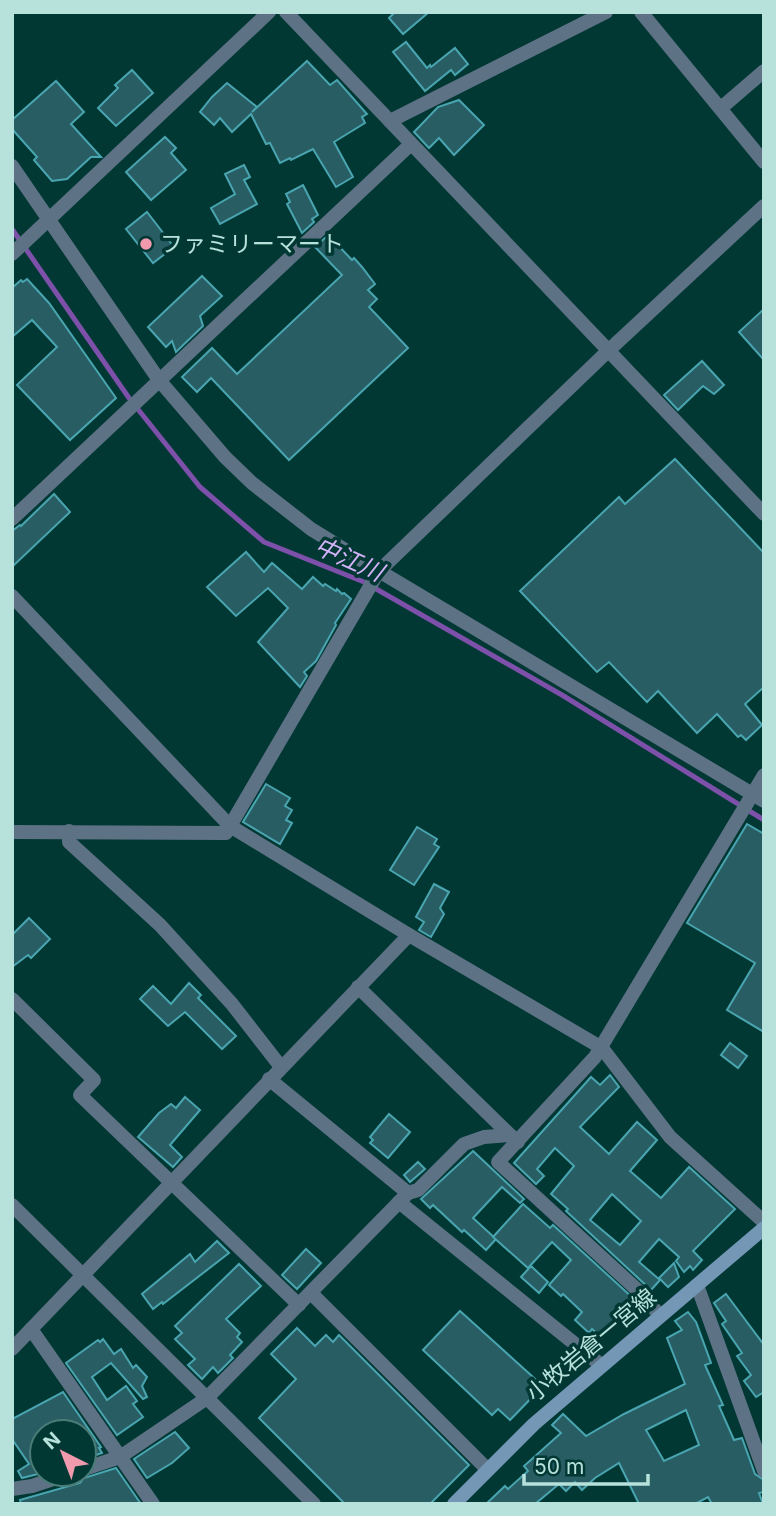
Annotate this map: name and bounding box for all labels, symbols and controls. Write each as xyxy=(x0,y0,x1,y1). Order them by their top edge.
place label: ファミリーマート xyxy=(160,230,344,258)
marker: ファミリーマート xyxy=(138,236,154,252)
water label: 中江川 xyxy=(310,531,391,588)
street label: 小牧岩倉一宮線 xyxy=(520,1283,662,1407)
north arrow xyxy=(28,1418,98,1488)
text: N xyxy=(39,1427,65,1454)
scale bar xyxy=(524,1442,648,1486)
text: 50 m xyxy=(534,1454,584,1479)

